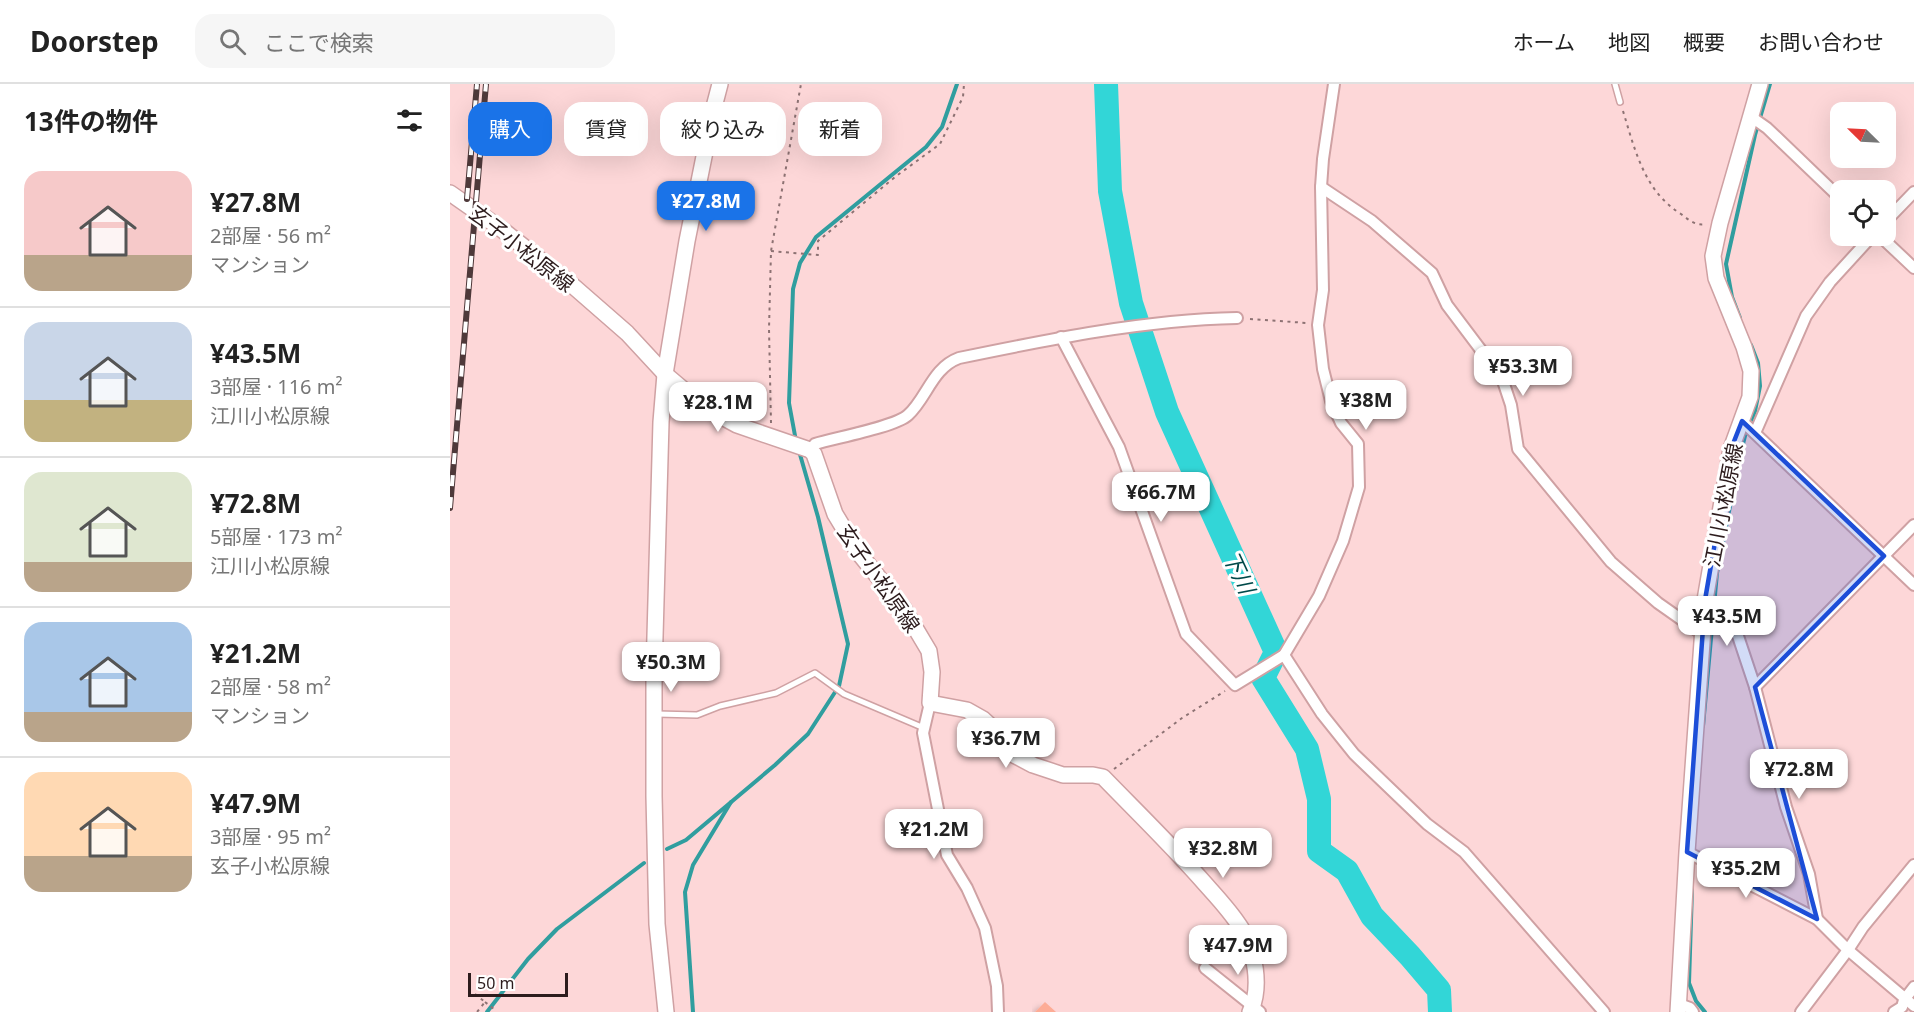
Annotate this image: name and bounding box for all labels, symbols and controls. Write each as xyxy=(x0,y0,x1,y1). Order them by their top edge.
search box xyxy=(195,14,615,68)
text: Doorstep xyxy=(30,22,159,60)
icon: search xyxy=(216,25,249,58)
text: ここで検索 xyxy=(264,27,374,57)
text: ホーム xyxy=(1513,28,1575,56)
text: 地図 xyxy=(1608,28,1650,56)
text: 概要 xyxy=(1683,28,1725,56)
text: お問い合わせ xyxy=(1758,28,1884,56)
chip: 購入 xyxy=(468,102,552,156)
chip: 賃貸 xyxy=(564,102,648,156)
chip: 絞り込み xyxy=(660,102,786,156)
chip: 新着 xyxy=(798,102,882,156)
north arrow xyxy=(1830,102,1896,168)
map controls xyxy=(1830,102,1896,246)
text: 13件の物件 xyxy=(24,103,158,139)
icon: filters xyxy=(393,104,426,137)
button: locate xyxy=(1830,180,1896,246)
pin: ¥27.8M xyxy=(657,181,755,232)
text: ¥27.8M xyxy=(210,184,301,220)
text: ¥27.8M xyxy=(671,187,741,214)
icon: home xyxy=(72,195,144,267)
street label: 玄子小松原線 xyxy=(464,198,580,298)
text: 2部屋 · 56 m² xyxy=(210,222,331,249)
text: マンション xyxy=(210,251,310,278)
text: ¥43.5M xyxy=(210,335,301,371)
icon: home xyxy=(72,346,144,418)
pin: ¥53.3M xyxy=(1474,346,1572,397)
text: ¥53.3M xyxy=(1488,352,1558,379)
text: 3部屋 · 116 m² xyxy=(210,373,342,400)
pin: ¥38M xyxy=(1330,380,1402,431)
pin: ¥28.1M xyxy=(669,382,767,433)
text: ¥38M xyxy=(1339,386,1393,413)
text: ¥28.1M xyxy=(683,388,753,415)
text: 江川小松原線 xyxy=(210,402,330,429)
street label: 江川小松原線 xyxy=(1697,440,1749,570)
pin: ¥66.7M xyxy=(1112,472,1210,523)
text: ¥66.7M xyxy=(1126,478,1196,505)
text: ¥72.8M xyxy=(210,485,301,521)
icon: home xyxy=(72,496,144,568)
street label: 玄子小松原線 xyxy=(831,518,927,638)
text: 5部屋 · 173 m² xyxy=(210,523,342,550)
water label: 下川 xyxy=(1217,546,1264,600)
text: 江川小松原線 xyxy=(210,552,330,579)
pin: ¥43.5M xyxy=(1678,596,1776,647)
text: ¥43.5M xyxy=(1692,602,1762,629)
text: ¥21.2M xyxy=(210,635,301,671)
pin: ¥50.3M xyxy=(622,642,720,693)
icon: home xyxy=(72,646,144,718)
text: ¥50.3M xyxy=(636,648,706,675)
text: 2部屋 · 58 m² xyxy=(210,673,331,700)
text: マンション xyxy=(210,702,310,729)
pin: ¥36.7M xyxy=(957,718,1055,769)
text: ¥36.7M xyxy=(971,724,1041,751)
pin: ¥72.8M xyxy=(1750,749,1848,800)
text: ¥72.8M xyxy=(1764,755,1834,782)
text: ¥47.9M xyxy=(210,785,301,821)
icon: home xyxy=(72,796,144,868)
pin: ¥21.2M xyxy=(885,809,983,860)
text: ¥21.2M xyxy=(899,815,969,842)
text: 3部屋 · 95 m² xyxy=(210,823,331,850)
pin: ¥32.8M xyxy=(1174,828,1272,879)
text: ¥32.8M xyxy=(1188,834,1258,861)
pin: ¥35.2M xyxy=(1697,848,1795,899)
text: 玄子小松原線 xyxy=(210,852,330,879)
text: ¥35.2M xyxy=(1711,854,1781,881)
pin: ¥47.9M xyxy=(1189,925,1287,976)
text: ¥47.9M xyxy=(1203,931,1273,958)
scale bar xyxy=(468,970,568,998)
text: 50 m xyxy=(477,972,514,994)

